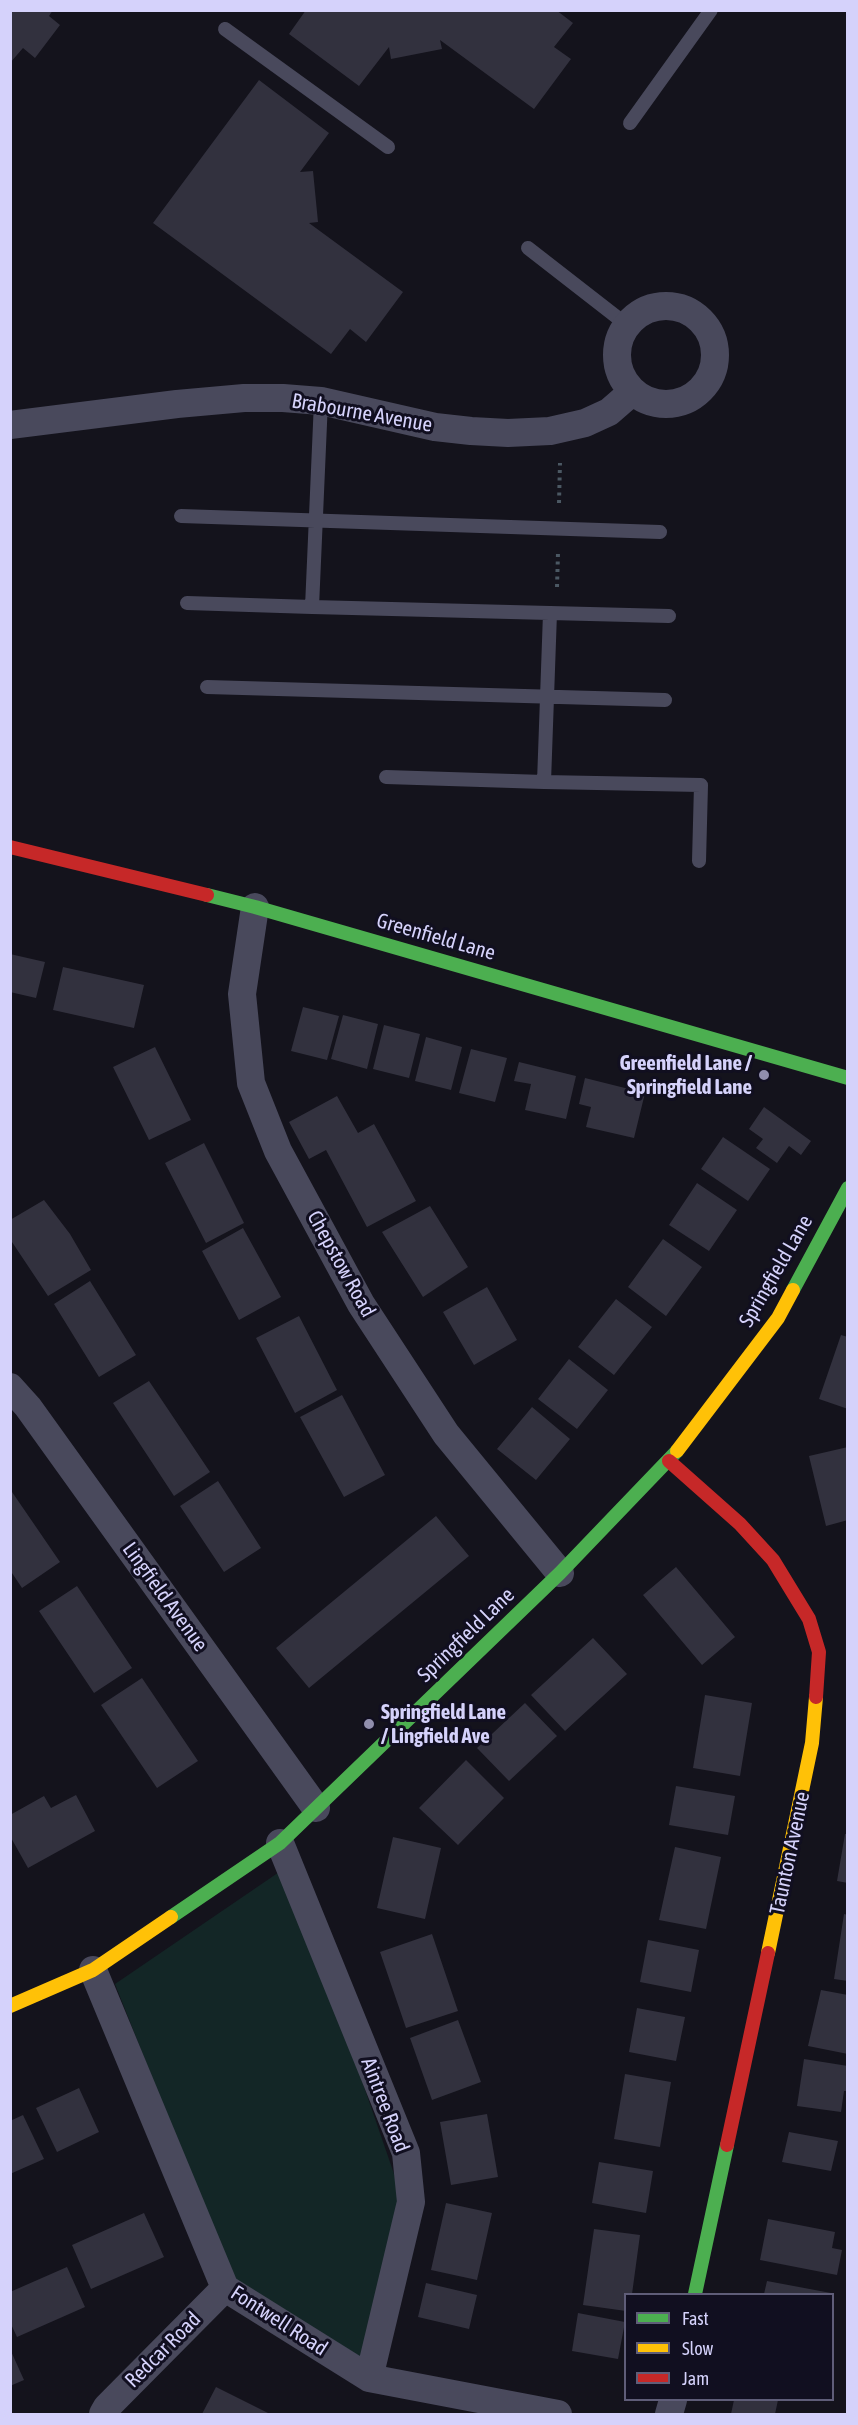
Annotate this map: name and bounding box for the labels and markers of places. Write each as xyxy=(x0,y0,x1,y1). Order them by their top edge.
place label: Greenfield Lane / Springfield Lane xyxy=(620,1050,752,1100)
marker: Greenfield Lane / Springfield Lane xyxy=(757,1068,771,1082)
place label: Springfield Lane / Lingfield Ave xyxy=(381,1699,506,1749)
marker: Springfield Lane / Lingfield Ave xyxy=(362,1717,376,1731)

